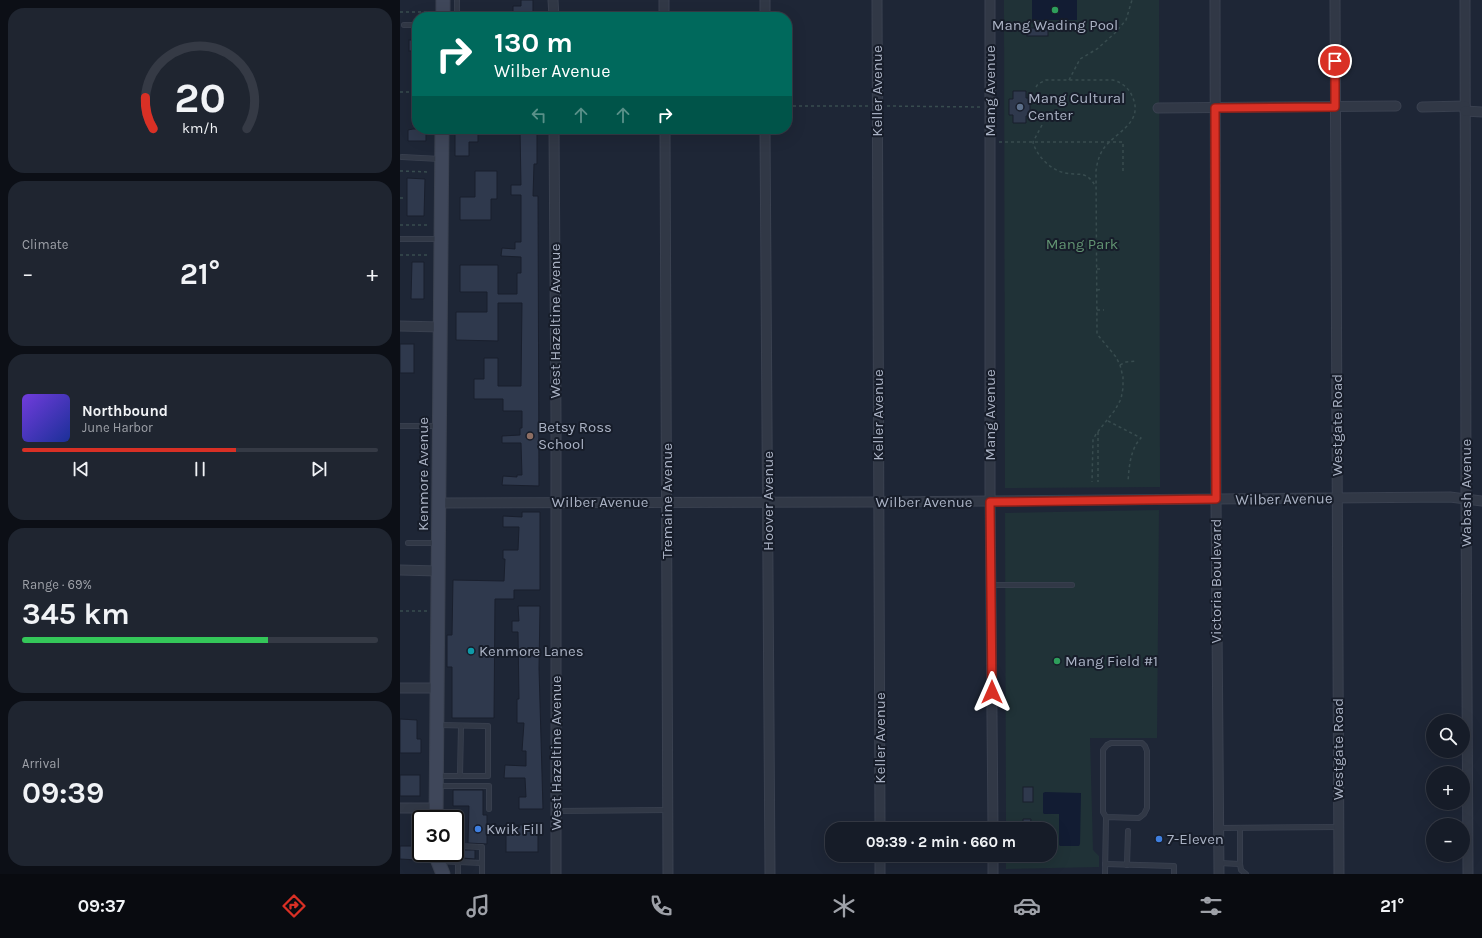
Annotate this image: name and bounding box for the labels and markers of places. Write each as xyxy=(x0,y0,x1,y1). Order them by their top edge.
marker: Mang Wading Pool xyxy=(1050,5,1060,15)
place label: Mang Wading Pool xyxy=(992,16,1118,34)
pin xyxy=(1318,44,1352,78)
place label: Mang Cultural Center xyxy=(1028,89,1125,124)
marker: Mang Cultural Center xyxy=(1015,102,1025,112)
place label: Betsy Ross School xyxy=(538,418,612,453)
marker: Betsy Ross School xyxy=(525,431,535,441)
place label: Kenmore Lanes xyxy=(479,642,584,660)
marker: Kenmore Lanes xyxy=(466,646,476,656)
place label: Mang Field #1 xyxy=(1065,652,1158,670)
marker: Mang Field #1 xyxy=(1052,656,1062,666)
place label: Kwik Fill xyxy=(486,820,543,838)
marker: Kwik Fill xyxy=(473,824,483,834)
place label: 7-Eleven xyxy=(1167,830,1224,848)
marker: 7-Eleven xyxy=(1154,834,1164,844)

